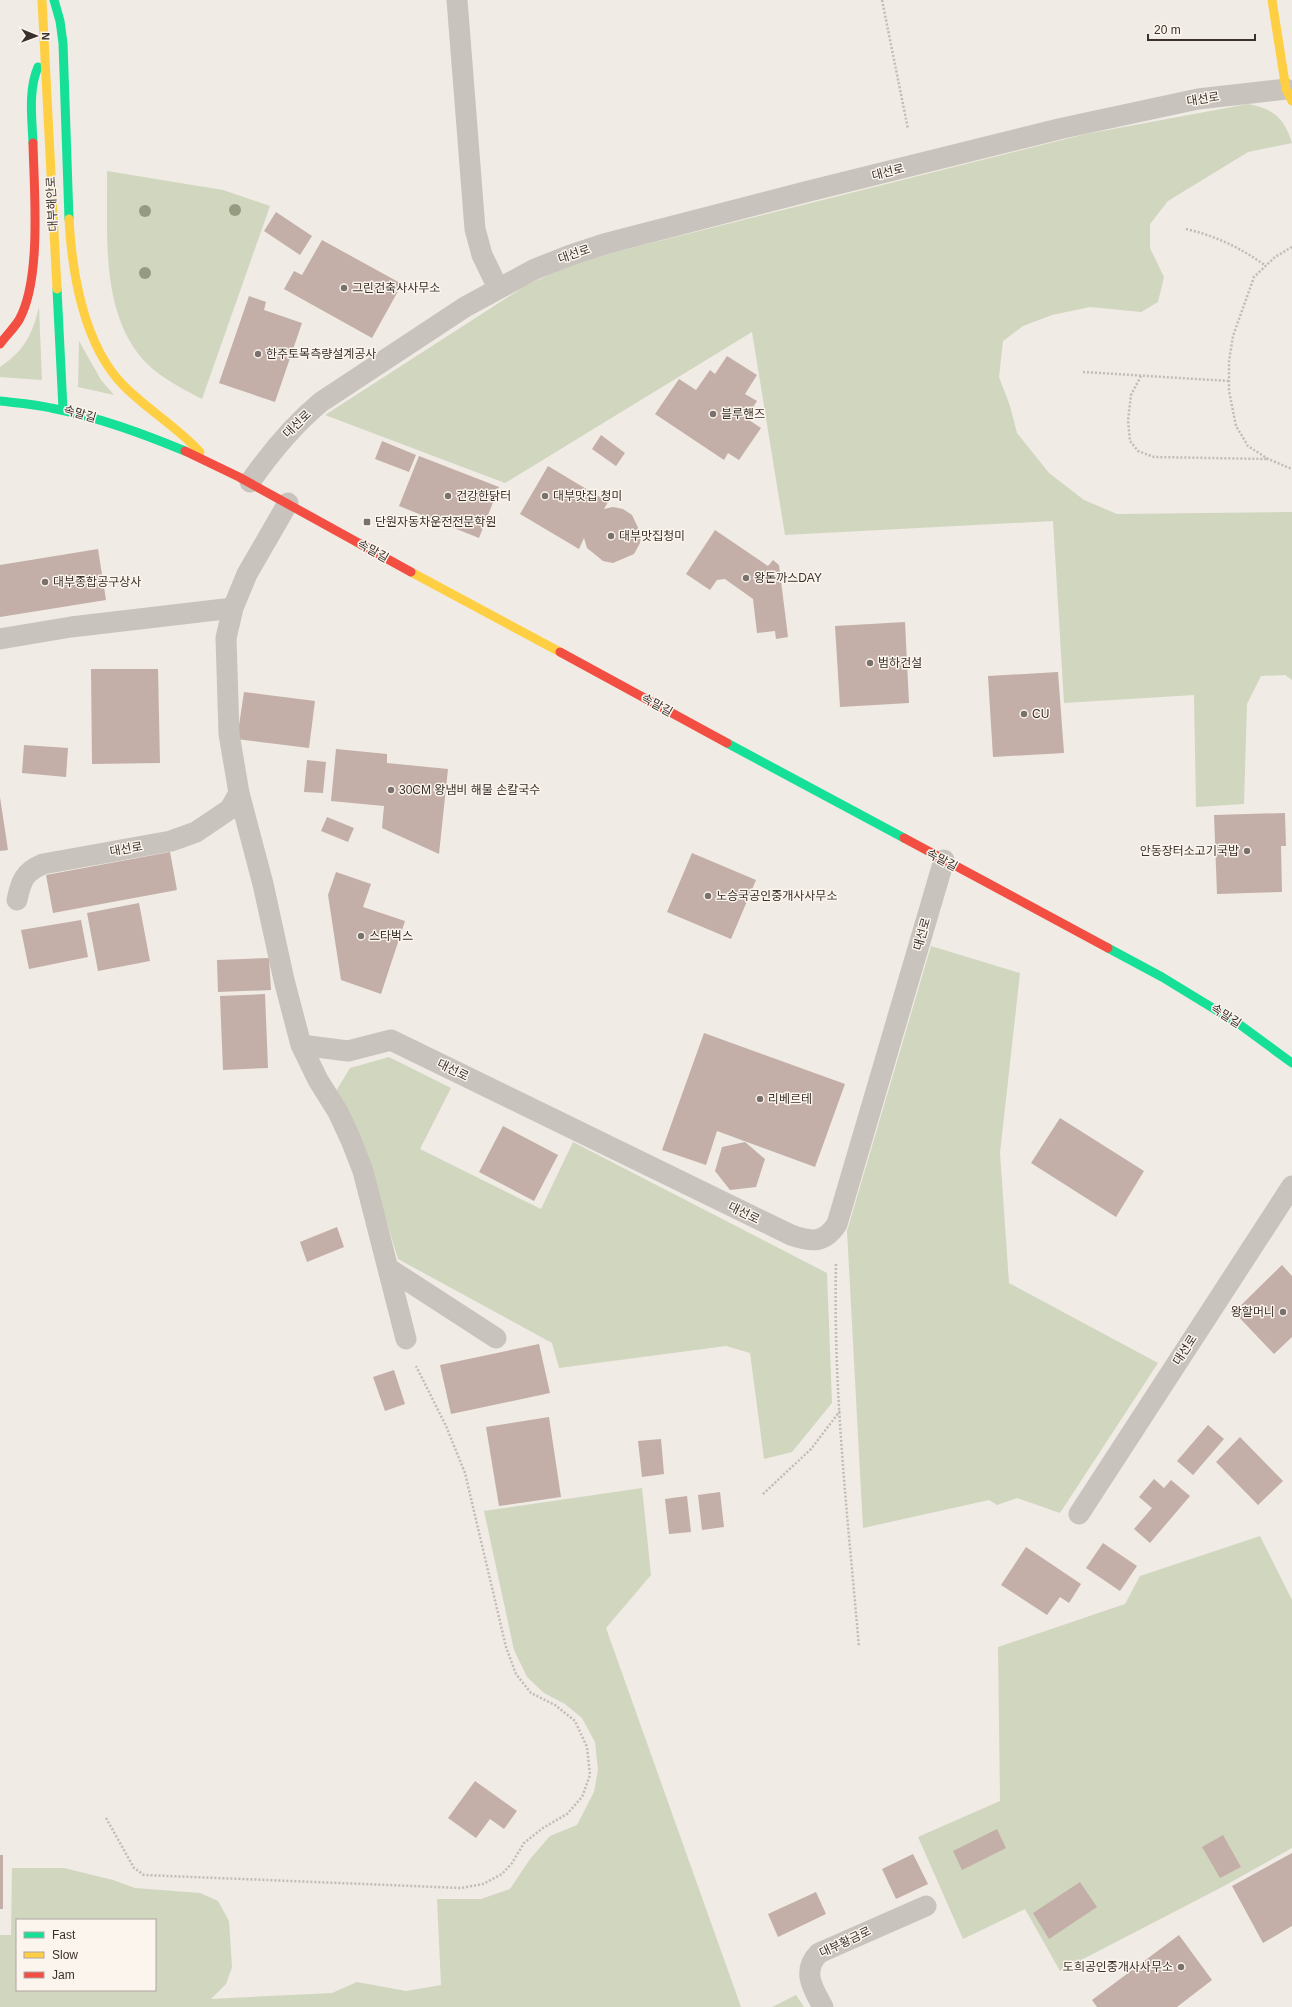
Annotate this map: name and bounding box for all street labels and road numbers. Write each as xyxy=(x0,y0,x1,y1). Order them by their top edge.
street label: 대선로 xyxy=(1186,89,1220,109)
street label: 대선로 xyxy=(870,161,906,183)
street label: 대부해안로 xyxy=(44,176,60,232)
street label: 대선로 xyxy=(556,242,592,266)
street label: 속말길 xyxy=(62,403,98,425)
street label: 대선로 xyxy=(280,407,314,441)
street label: 속말길 xyxy=(355,537,391,565)
street label: 속말길 xyxy=(639,691,675,719)
street label: 대선로 xyxy=(108,839,144,859)
street label: 속말길 xyxy=(924,846,960,874)
street label: 대선로 xyxy=(911,916,933,952)
street label: 속말길 xyxy=(1208,1001,1244,1031)
street label: 대선로 xyxy=(435,1056,471,1084)
street label: 대선로 xyxy=(726,1199,762,1227)
street label: 대선로 xyxy=(1170,1332,1200,1368)
street label: 대부황금로 xyxy=(817,1924,873,1960)

